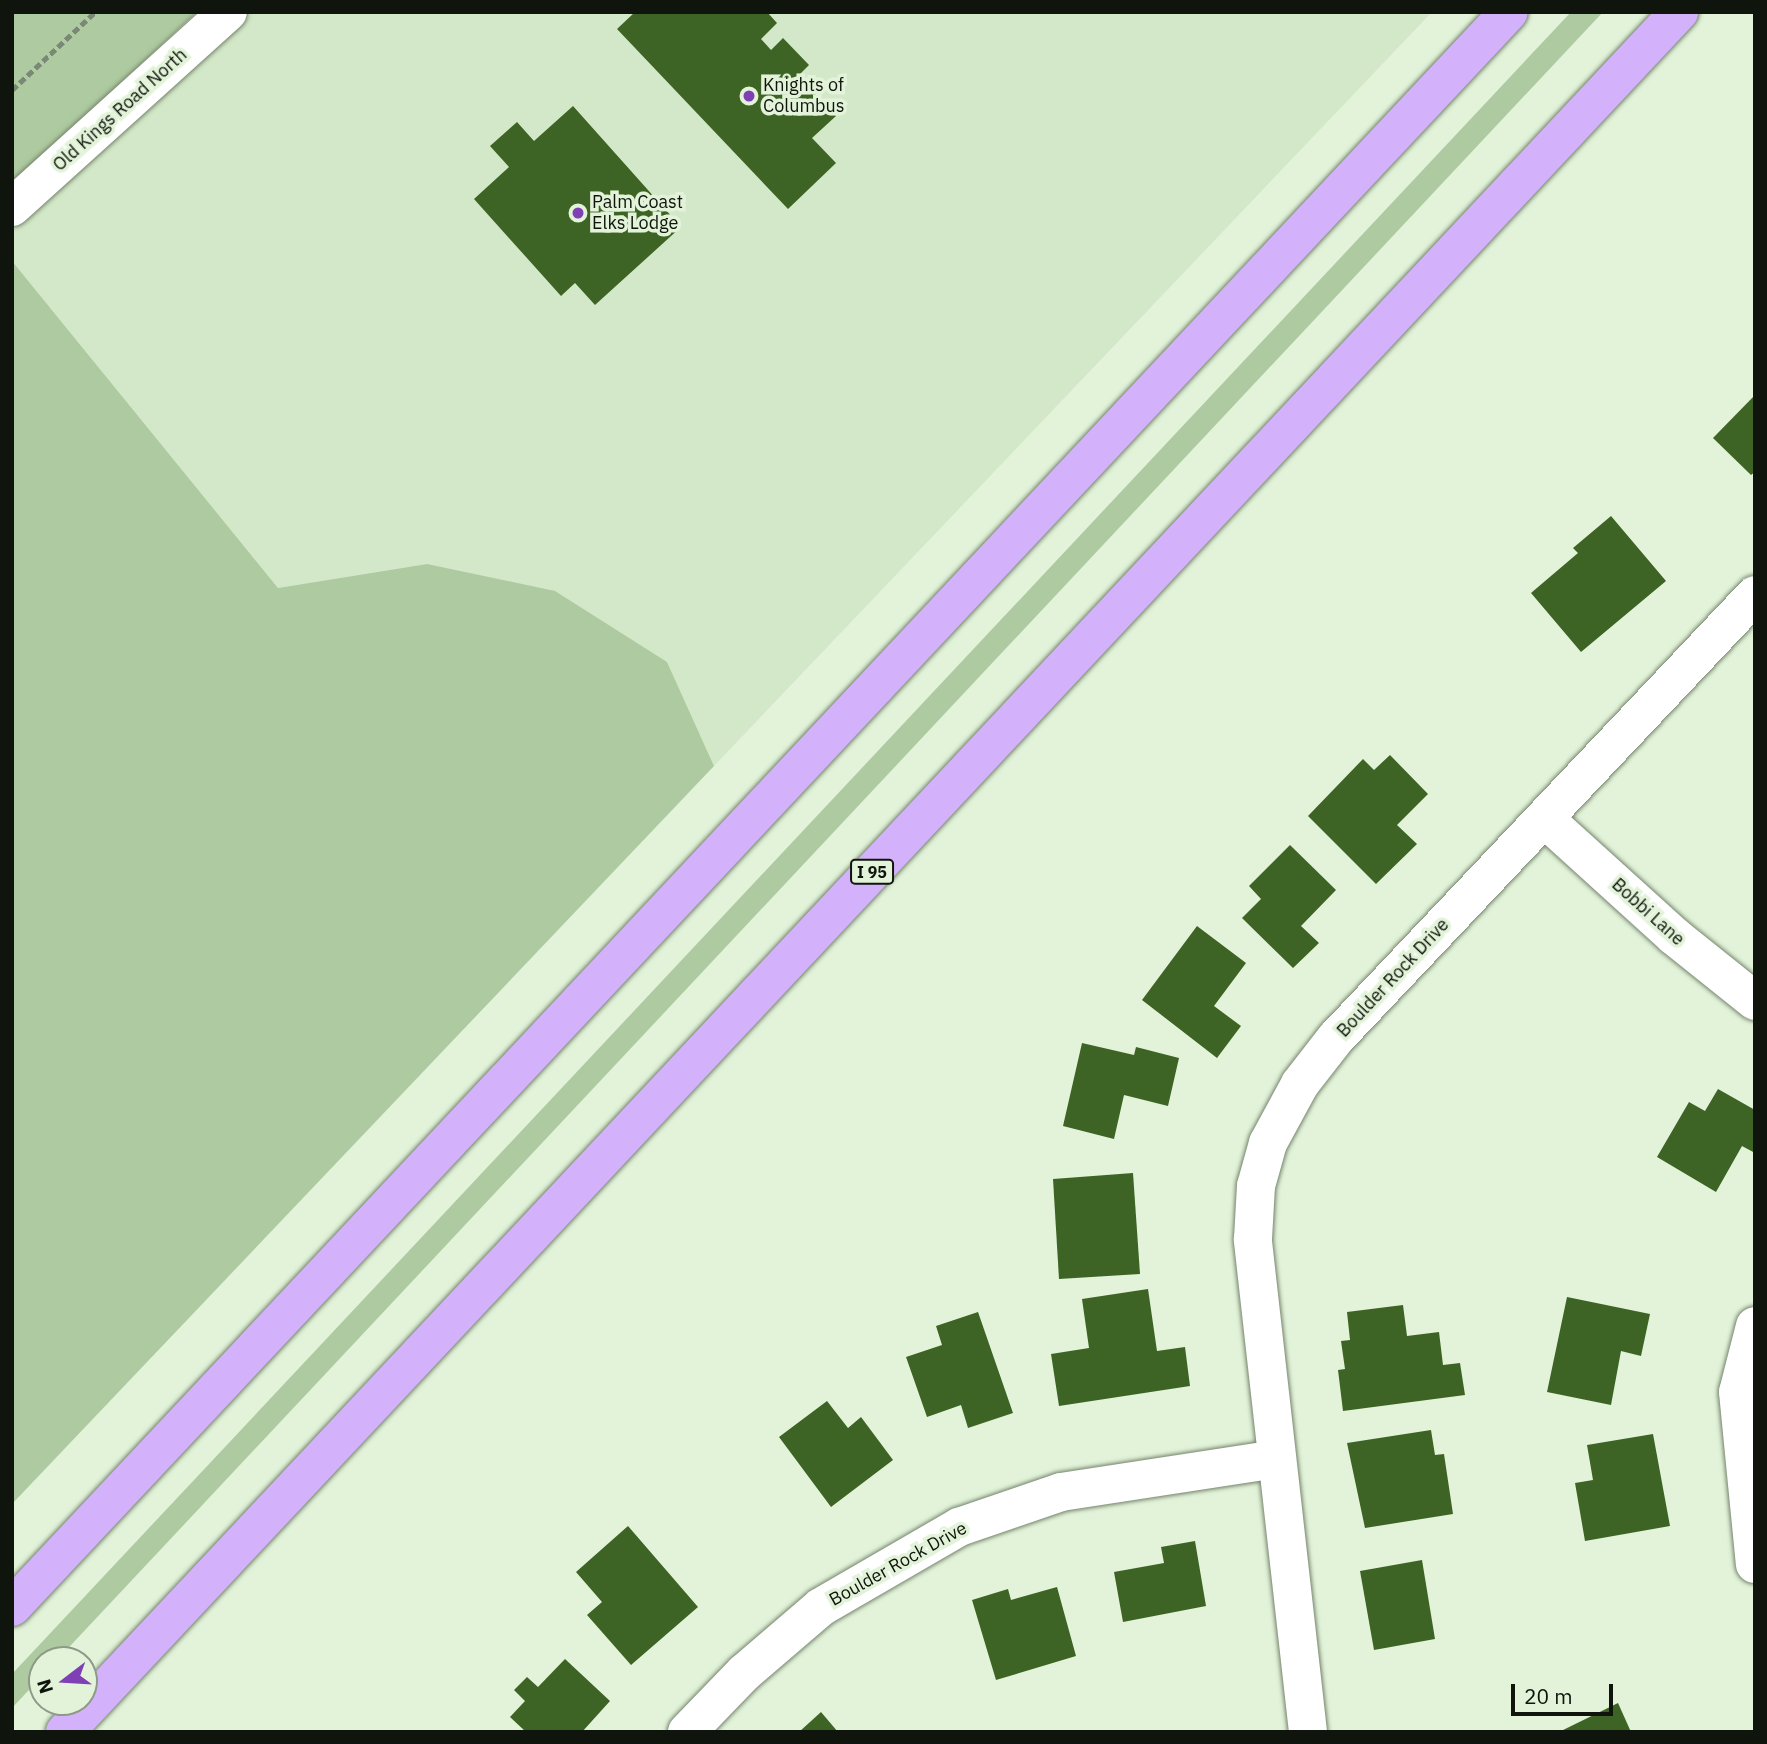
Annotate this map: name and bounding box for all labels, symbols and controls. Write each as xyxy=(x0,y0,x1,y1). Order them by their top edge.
street label: Old Kings Road North xyxy=(49,44,191,176)
place label: Knights of Columbus xyxy=(763,75,845,118)
marker: Knights of Columbus xyxy=(741,88,757,104)
place label: Palm Coast Elks Lodge xyxy=(592,192,683,234)
marker: Palm Coast Elks Lodge xyxy=(570,205,586,221)
road number: I 95 xyxy=(849,860,895,884)
street label: Bobbi Lane xyxy=(1607,874,1689,950)
street label: Boulder Rock Drive xyxy=(1333,914,1453,1042)
street label: Boulder Rock Drive xyxy=(825,1517,971,1611)
north arrow xyxy=(28,1646,98,1716)
scale bar xyxy=(1515,1670,1616,1714)
text: N xyxy=(31,1676,58,1697)
text: 20 m xyxy=(1524,1682,1573,1710)

